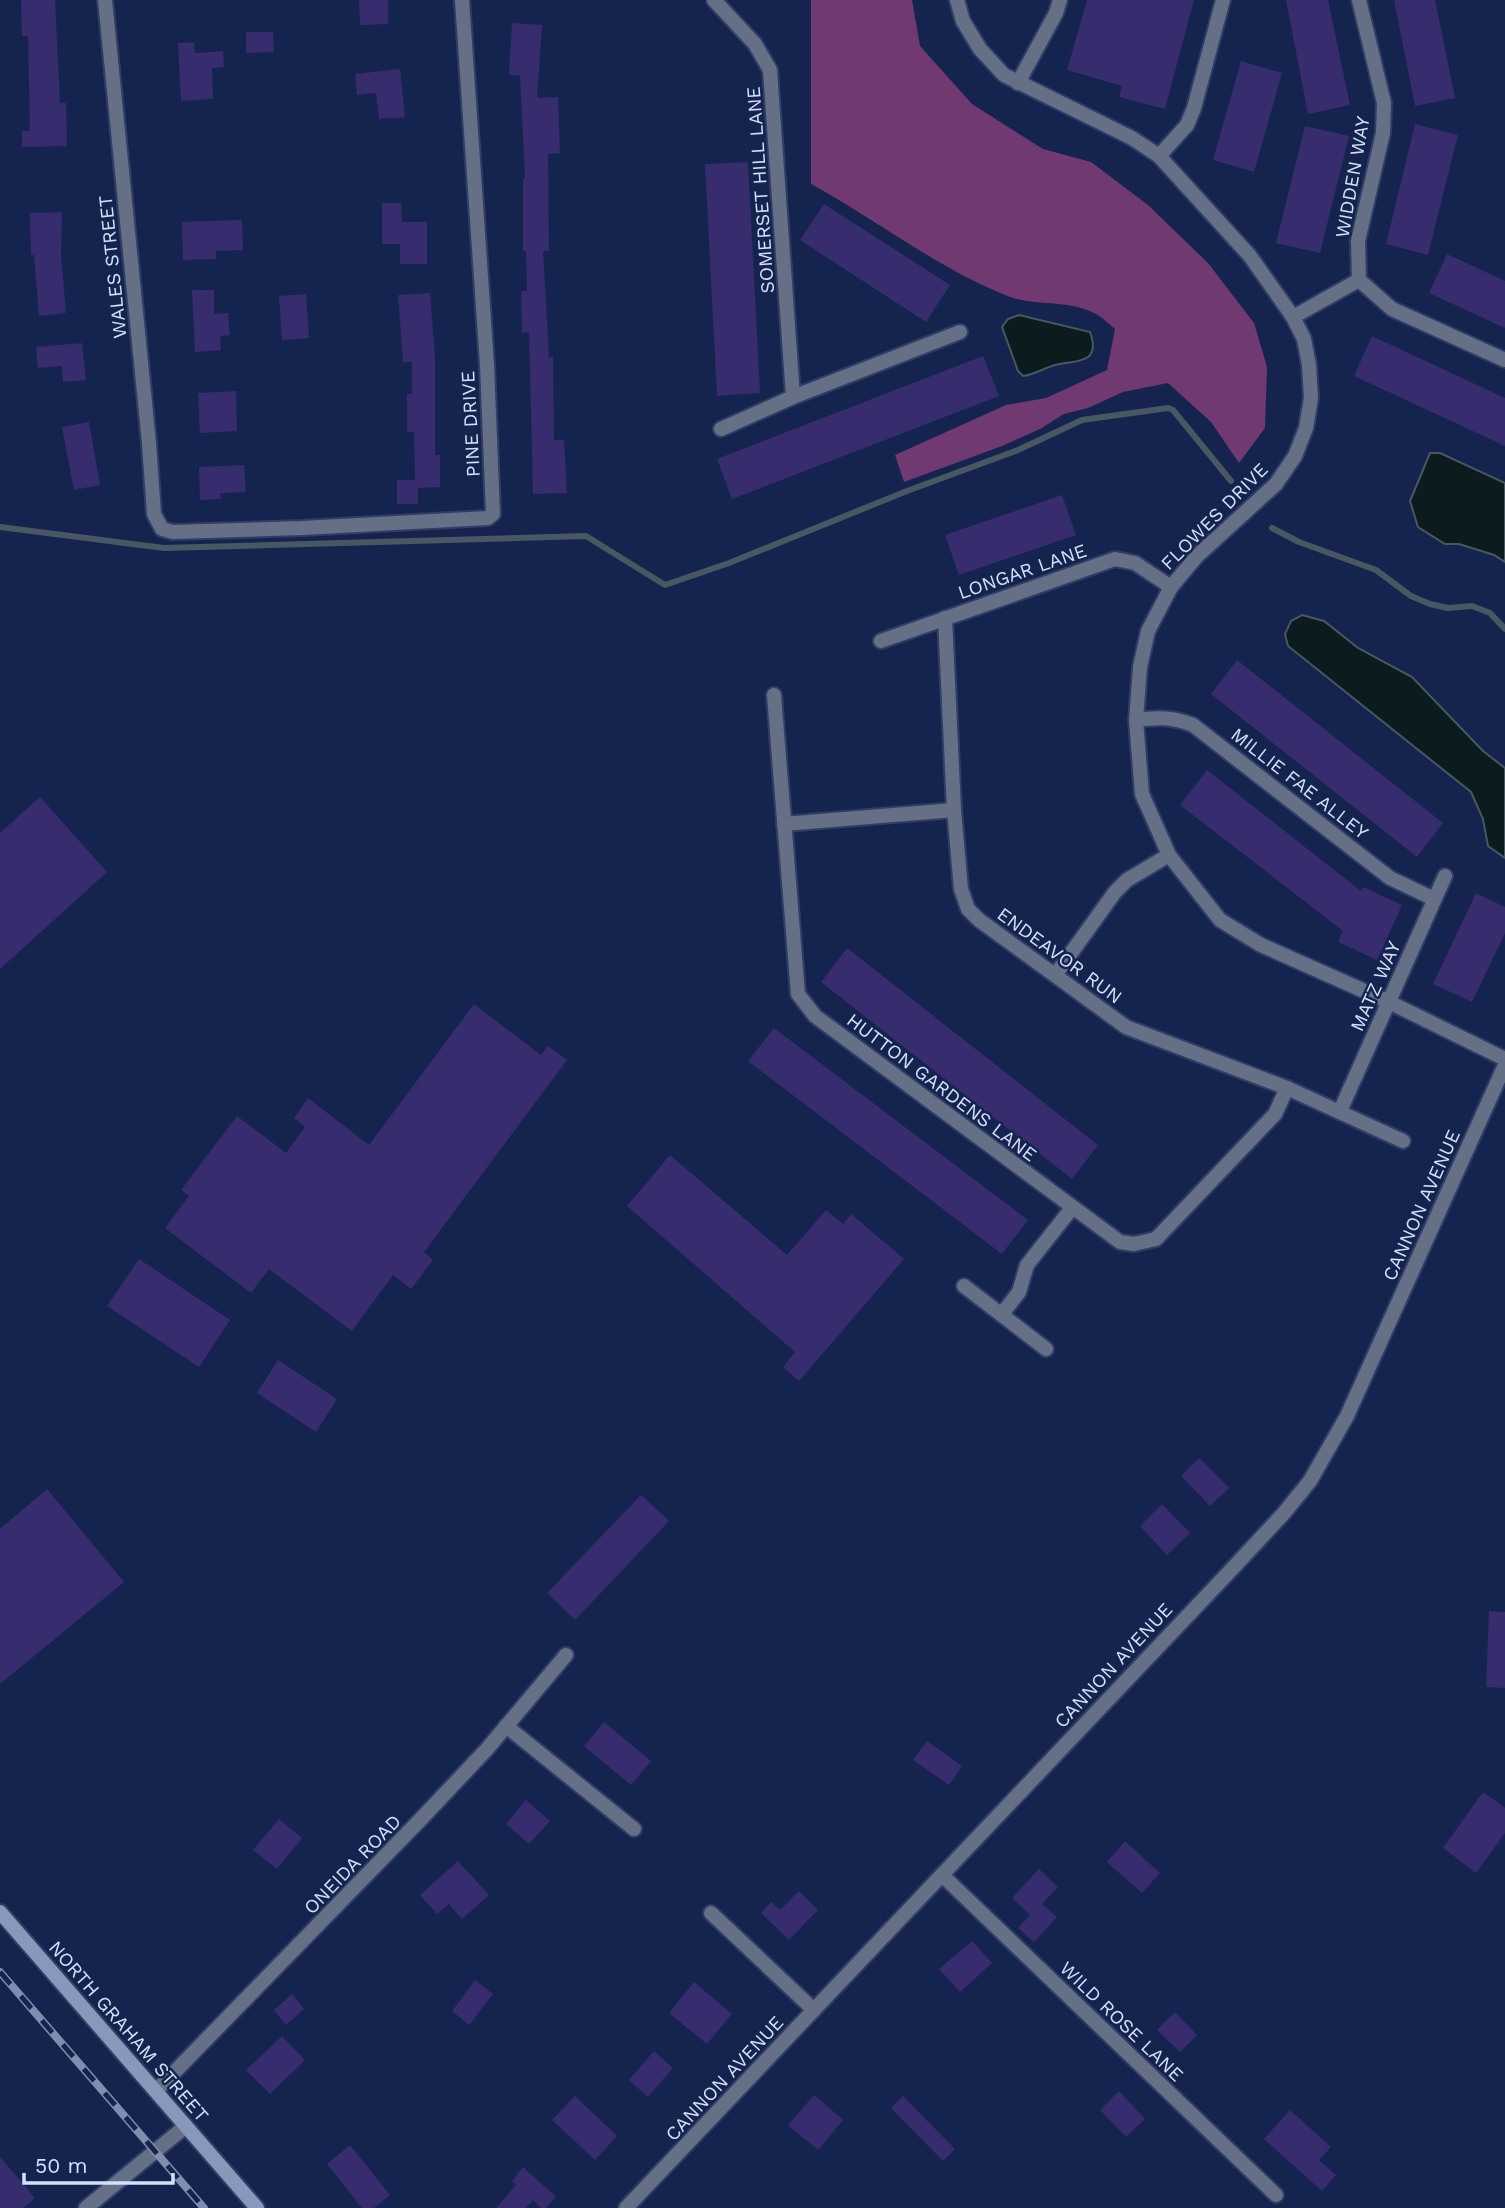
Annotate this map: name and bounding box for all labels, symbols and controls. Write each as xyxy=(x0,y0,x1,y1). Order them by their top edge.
street label: SOMERSET HILL LANE xyxy=(742,86,779,294)
street label: WIDDEN WAY xyxy=(1330,114,1375,240)
street label: WALES STREET xyxy=(94,194,131,340)
street label: PINE DRIVE xyxy=(456,370,485,478)
street label: FLOWES DRIVE xyxy=(1156,458,1273,575)
street label: LONGAR LANE xyxy=(955,539,1089,604)
street label: MILLIE FAE ALLEY xyxy=(1227,723,1373,844)
street label: ENDEAVOR RUN xyxy=(993,902,1127,1008)
street label: MATZ WAY xyxy=(1345,937,1406,1035)
street label: HUTTON GARDENS LANE xyxy=(842,1008,1041,1166)
street label: CANNON AVENUE xyxy=(1378,1126,1465,1284)
street label: CANNON AVENUE xyxy=(1049,1598,1177,1733)
street label: ONEIDA ROAD xyxy=(299,1810,406,1919)
street label: NORTH GRAHAM STREET xyxy=(44,1936,213,2126)
street label: WILD ROSE LANE xyxy=(1055,1956,1188,2086)
street label: CANNON AVENUE xyxy=(660,2011,788,2146)
scale bar xyxy=(24,2142,173,2186)
text: 50 m xyxy=(35,2153,87,2178)

